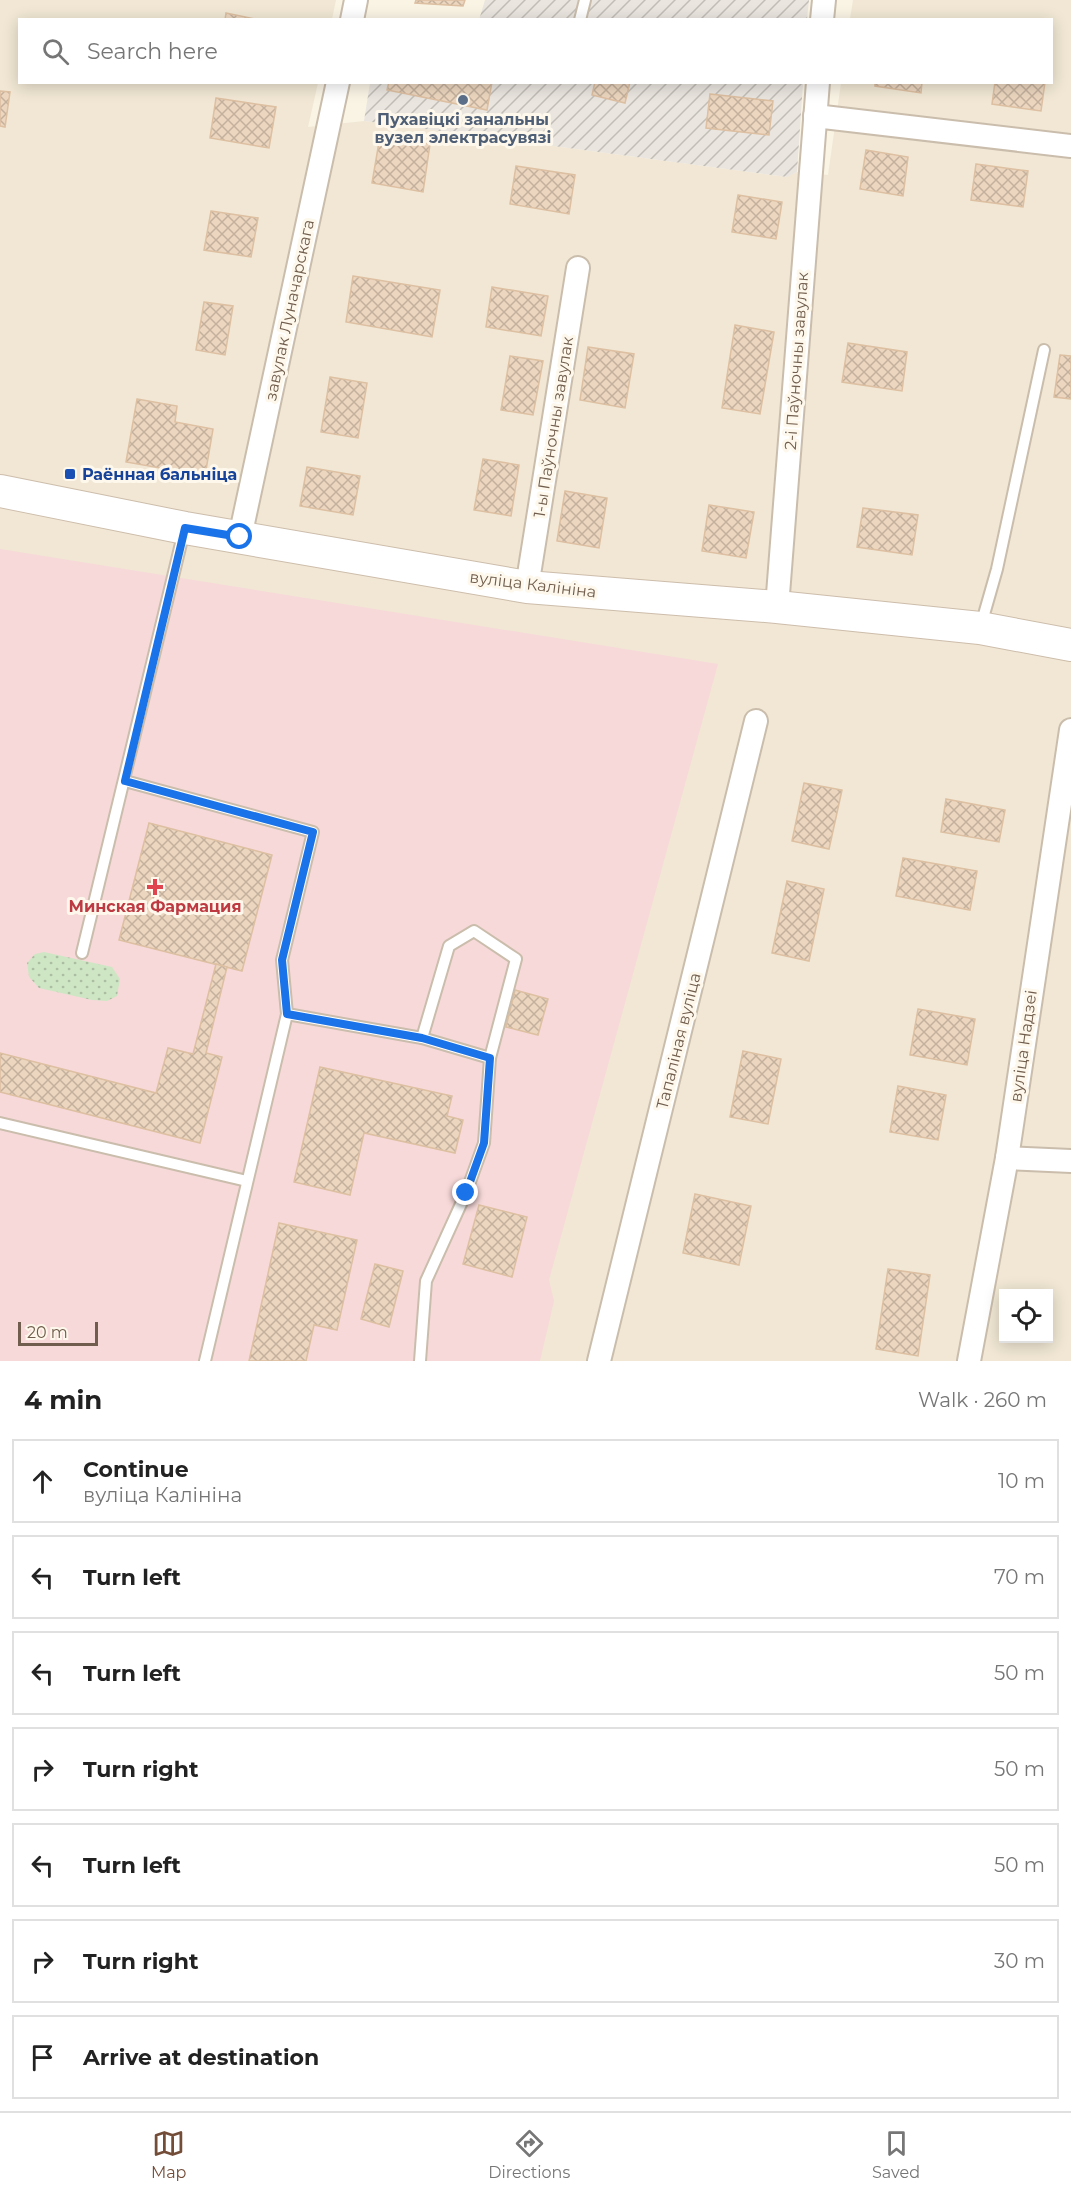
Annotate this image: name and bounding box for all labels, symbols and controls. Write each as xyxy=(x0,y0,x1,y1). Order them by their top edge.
search box xyxy=(18,18,1053,84)
icon: search xyxy=(39,35,72,68)
text: Search here xyxy=(87,38,218,65)
marker: Пухавіцкі занальны вузел электрасувязі xyxy=(456,93,470,107)
place label: Пухавіцкі занальны вузел электрасувязі xyxy=(375,110,551,147)
street label: завулак Луначарскага xyxy=(261,218,318,403)
street label: 2-і Паўночны завулак xyxy=(781,271,812,451)
street label: 1-ы Паўночны завулак xyxy=(530,334,577,519)
place label: Раённая бальніца xyxy=(82,465,237,484)
marker: Раённая бальніца xyxy=(63,467,77,481)
route start xyxy=(226,523,252,549)
street label: вуліца Калініна xyxy=(469,567,597,602)
marker: Минская Фармация xyxy=(148,880,162,894)
place label: Минская Фармация xyxy=(68,897,242,916)
street label: Тапаліная вуліца xyxy=(652,971,705,1111)
street label: вуліца Надзеі xyxy=(1006,989,1041,1103)
route end xyxy=(452,1179,478,1205)
map controls xyxy=(999,1289,1053,1343)
button: locate xyxy=(999,1289,1053,1343)
scale bar xyxy=(18,1319,98,1346)
text: 20 m xyxy=(27,1323,68,1342)
text: 4 min xyxy=(24,1384,102,1416)
text: Walk · 260 m xyxy=(918,1388,1047,1412)
text: Continue xyxy=(83,1456,189,1483)
icon: ahead xyxy=(26,1465,59,1498)
text: 10 m xyxy=(998,1469,1045,1493)
text: вуліца Калініна xyxy=(83,1483,242,1507)
icon: left xyxy=(26,1561,59,1594)
text: Turn left xyxy=(83,1564,181,1591)
text: 70 m xyxy=(994,1565,1045,1589)
icon: left xyxy=(26,1657,59,1690)
text: Turn left xyxy=(83,1660,181,1687)
text: 50 m xyxy=(994,1661,1045,1685)
icon: right xyxy=(26,1753,59,1786)
text: Turn right xyxy=(83,1756,198,1783)
text: 50 m xyxy=(994,1757,1045,1781)
icon: left xyxy=(26,1849,59,1882)
text: Turn left xyxy=(83,1852,181,1879)
text: 50 m xyxy=(994,1853,1045,1877)
icon: right xyxy=(26,1945,59,1978)
text: Turn right xyxy=(83,1948,198,1975)
text: 30 m xyxy=(994,1949,1045,1973)
icon: arrive xyxy=(26,2041,59,2074)
text: Arrive at destination xyxy=(83,2044,319,2071)
tab: Map xyxy=(151,2127,186,2182)
tab: Directions xyxy=(488,2127,570,2182)
tab: Saved xyxy=(872,2127,920,2182)

